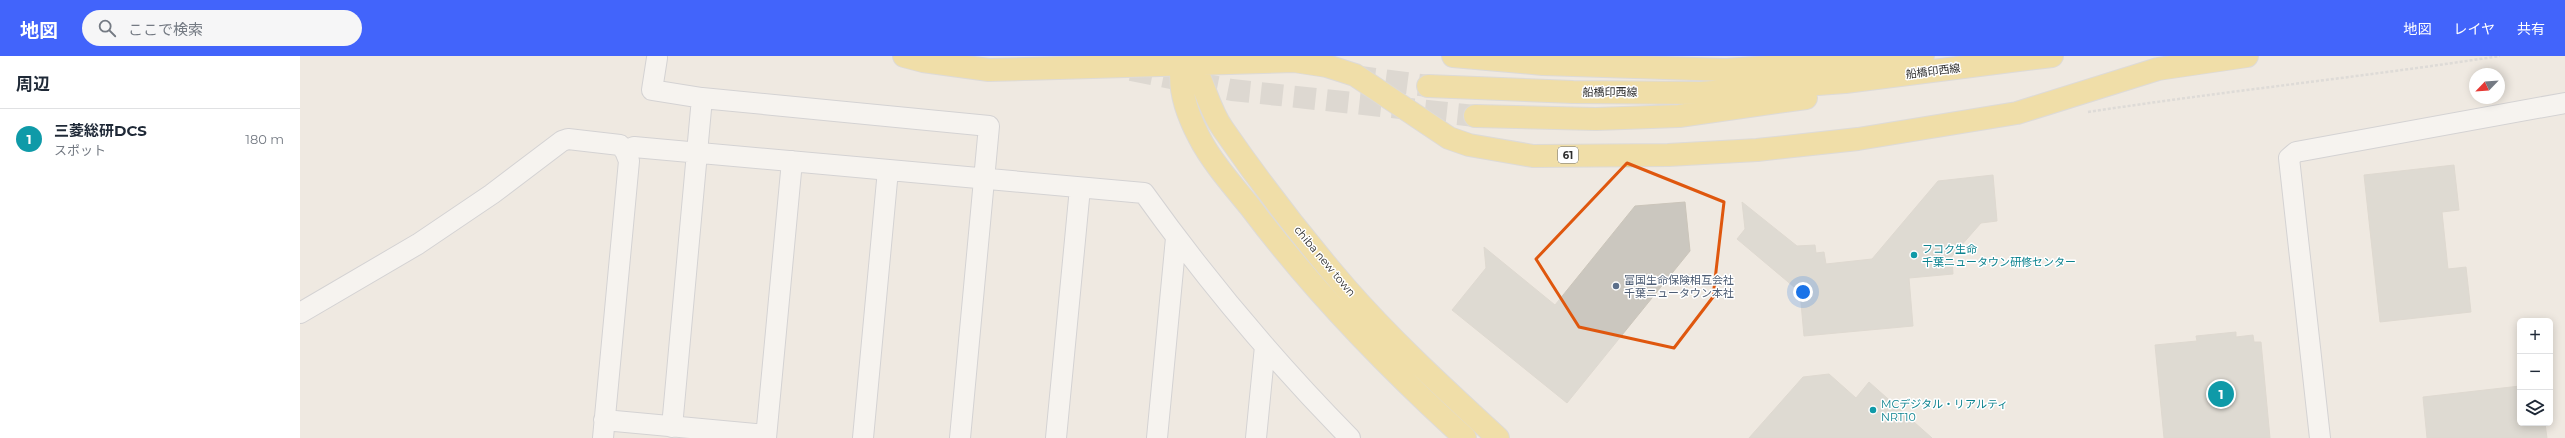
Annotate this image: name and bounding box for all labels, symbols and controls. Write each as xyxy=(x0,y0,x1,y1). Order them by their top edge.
search box xyxy=(82,10,362,46)
icon: search xyxy=(96,17,118,39)
text: 地図 xyxy=(20,19,58,42)
text: ここで検索 xyxy=(128,20,203,39)
text: 地図 xyxy=(2403,20,2431,38)
text: レイヤ xyxy=(2453,20,2495,38)
text: 共有 xyxy=(2517,20,2545,38)
street label: 船橋印西線 xyxy=(1905,61,1961,81)
north arrow xyxy=(2469,68,2505,104)
text: 周辺 xyxy=(16,74,50,94)
street label: 船橋印西線 xyxy=(1583,85,1638,99)
text: 三菱総研DCS xyxy=(54,121,147,140)
text: 1 xyxy=(26,131,32,147)
text: 180 m xyxy=(245,131,284,147)
text: スポット xyxy=(54,142,106,158)
road number: 61 xyxy=(1558,147,1578,163)
street label: chiba new town xyxy=(1291,223,1359,299)
place label: フコク生命 千葉ニュータウン研修センター xyxy=(1922,242,2076,269)
marker: フコク生命 千葉ニュータウン研修センター xyxy=(1909,250,1919,260)
place label: 富国生命保険相互会社 千葉ニュータウン本社 xyxy=(1624,273,1734,300)
marker: 富国生命保険相互会社 千葉ニュータウン本社 xyxy=(1611,281,1621,291)
your location xyxy=(1793,282,1813,302)
map controls xyxy=(2517,318,2553,426)
button: + xyxy=(2517,318,2553,354)
button: − xyxy=(2517,354,2553,390)
pin: 1 xyxy=(2208,379,2234,409)
button: layers xyxy=(2517,390,2553,426)
place label: MCデジタル・リアルティ NRT10 xyxy=(1881,397,2008,424)
marker: MCデジタル・リアルティ NRT10 xyxy=(1868,405,1878,415)

